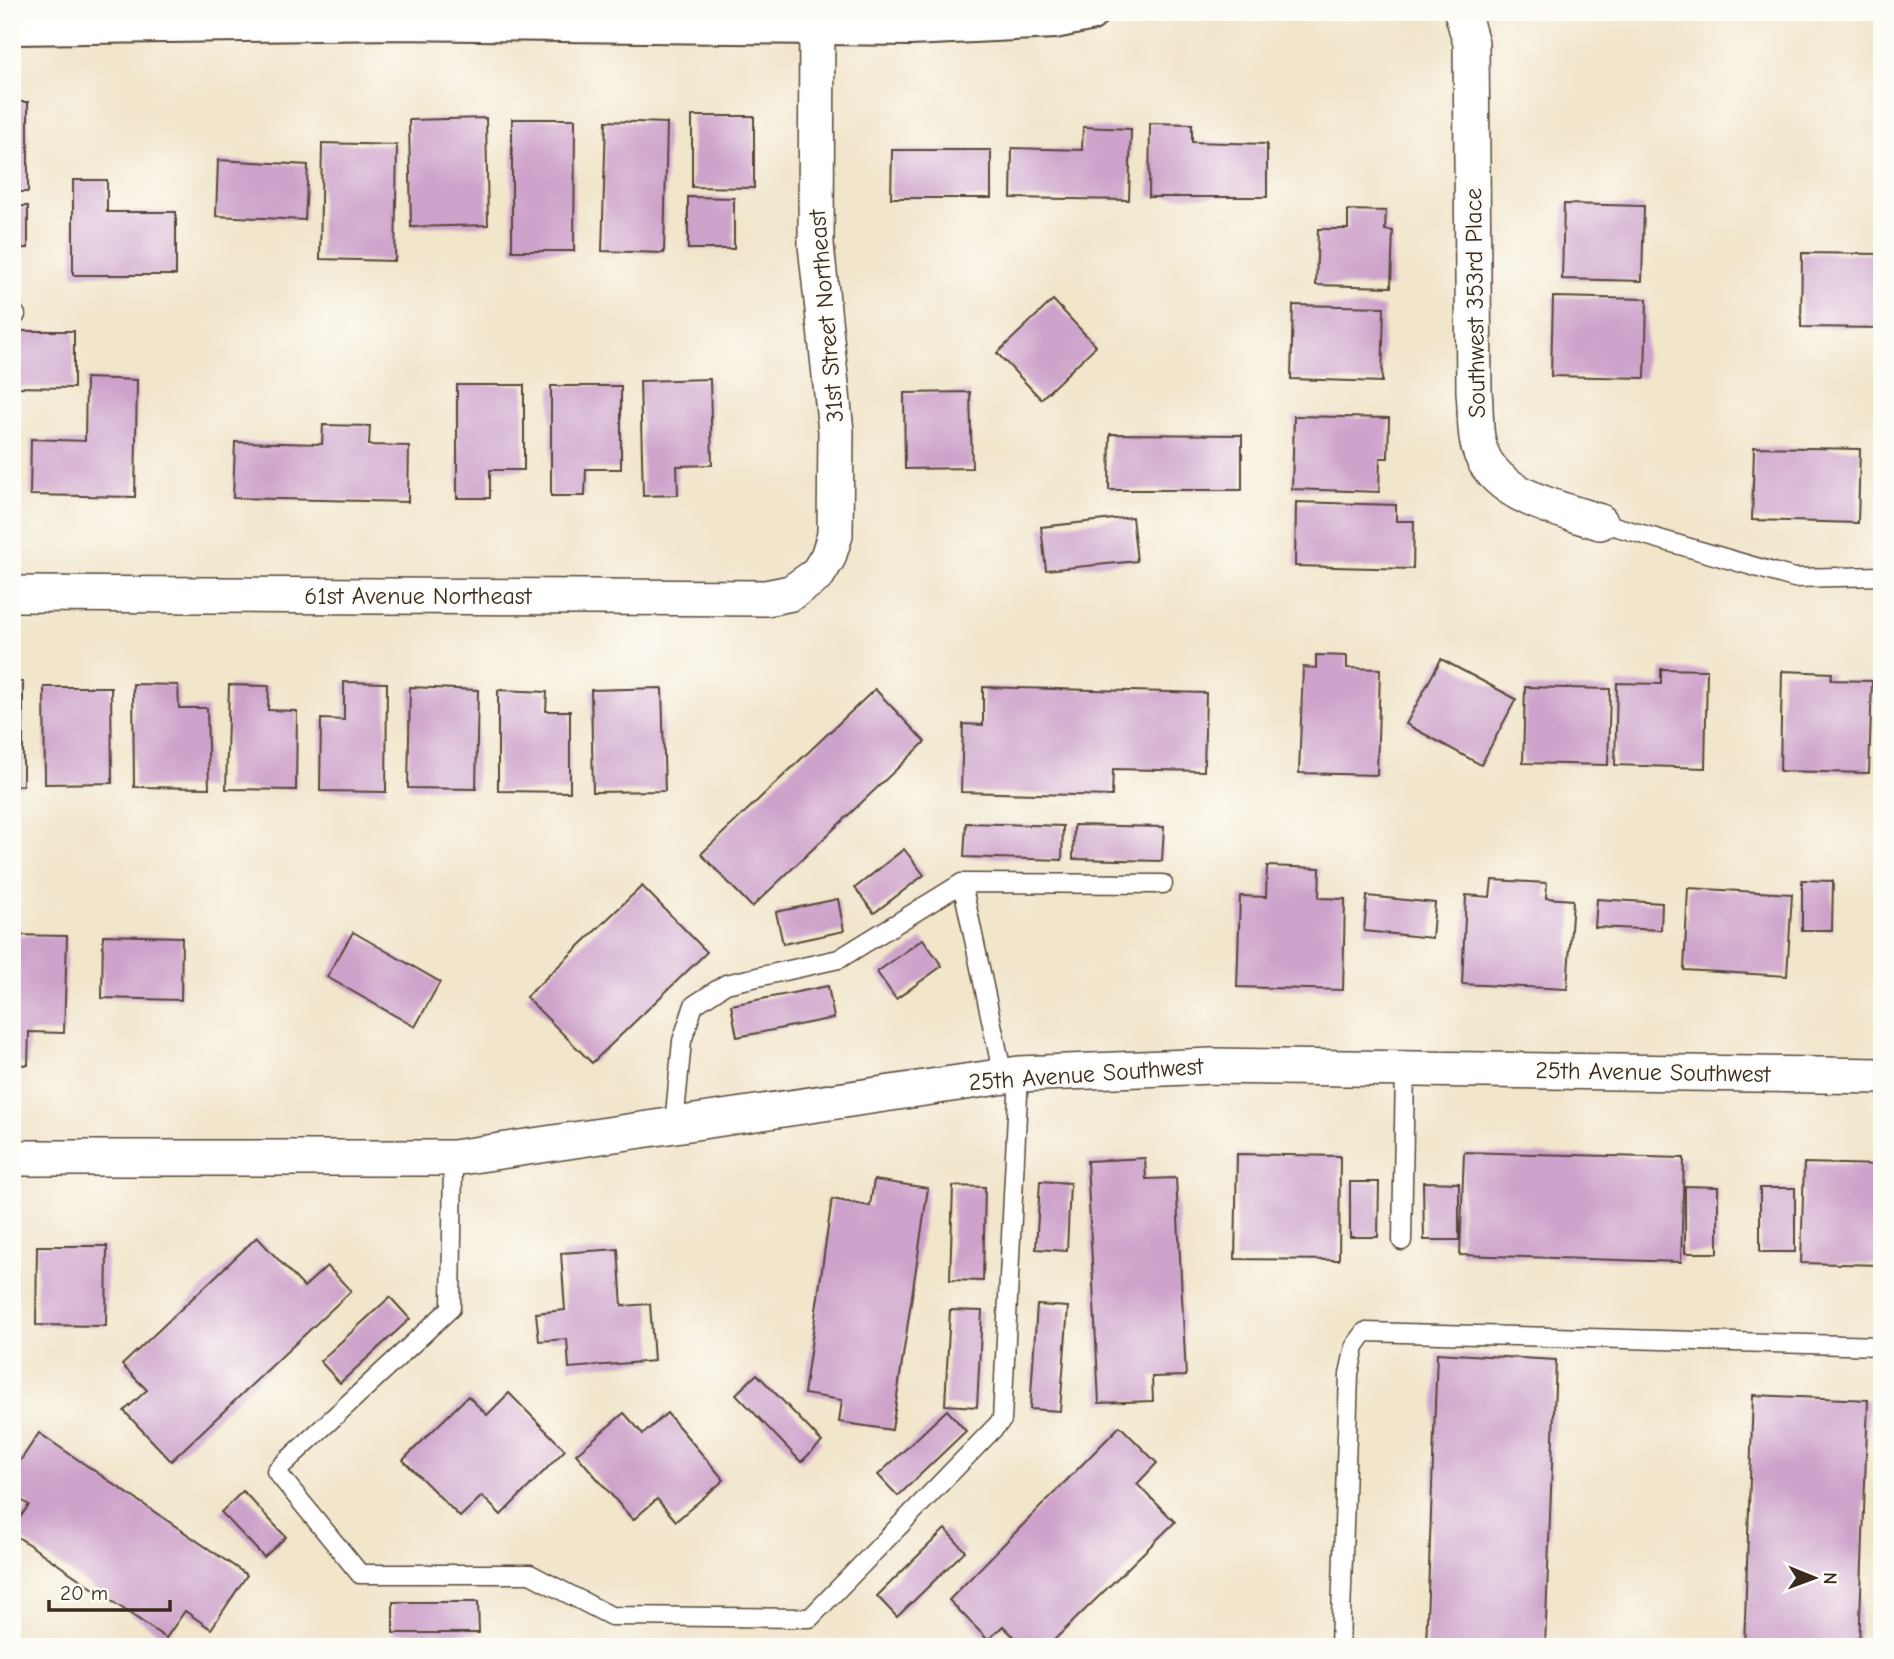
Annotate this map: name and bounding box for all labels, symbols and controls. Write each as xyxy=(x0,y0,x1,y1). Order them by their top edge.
street label: Southwest 353rd Place xyxy=(1459,188,1491,418)
street label: 31st Street Northeast xyxy=(803,207,849,424)
street label: 61st Avenue Northeast xyxy=(304,582,533,610)
street label: 25th Avenue Southwest xyxy=(968,1052,1205,1096)
street label: 25th Avenue Southwest xyxy=(1535,1056,1772,1088)
north arrow xyxy=(1778,1544,1848,1614)
scale bar xyxy=(49,1568,170,1612)
text: N xyxy=(1819,1572,1841,1585)
text: 20 m xyxy=(60,1581,108,1605)

